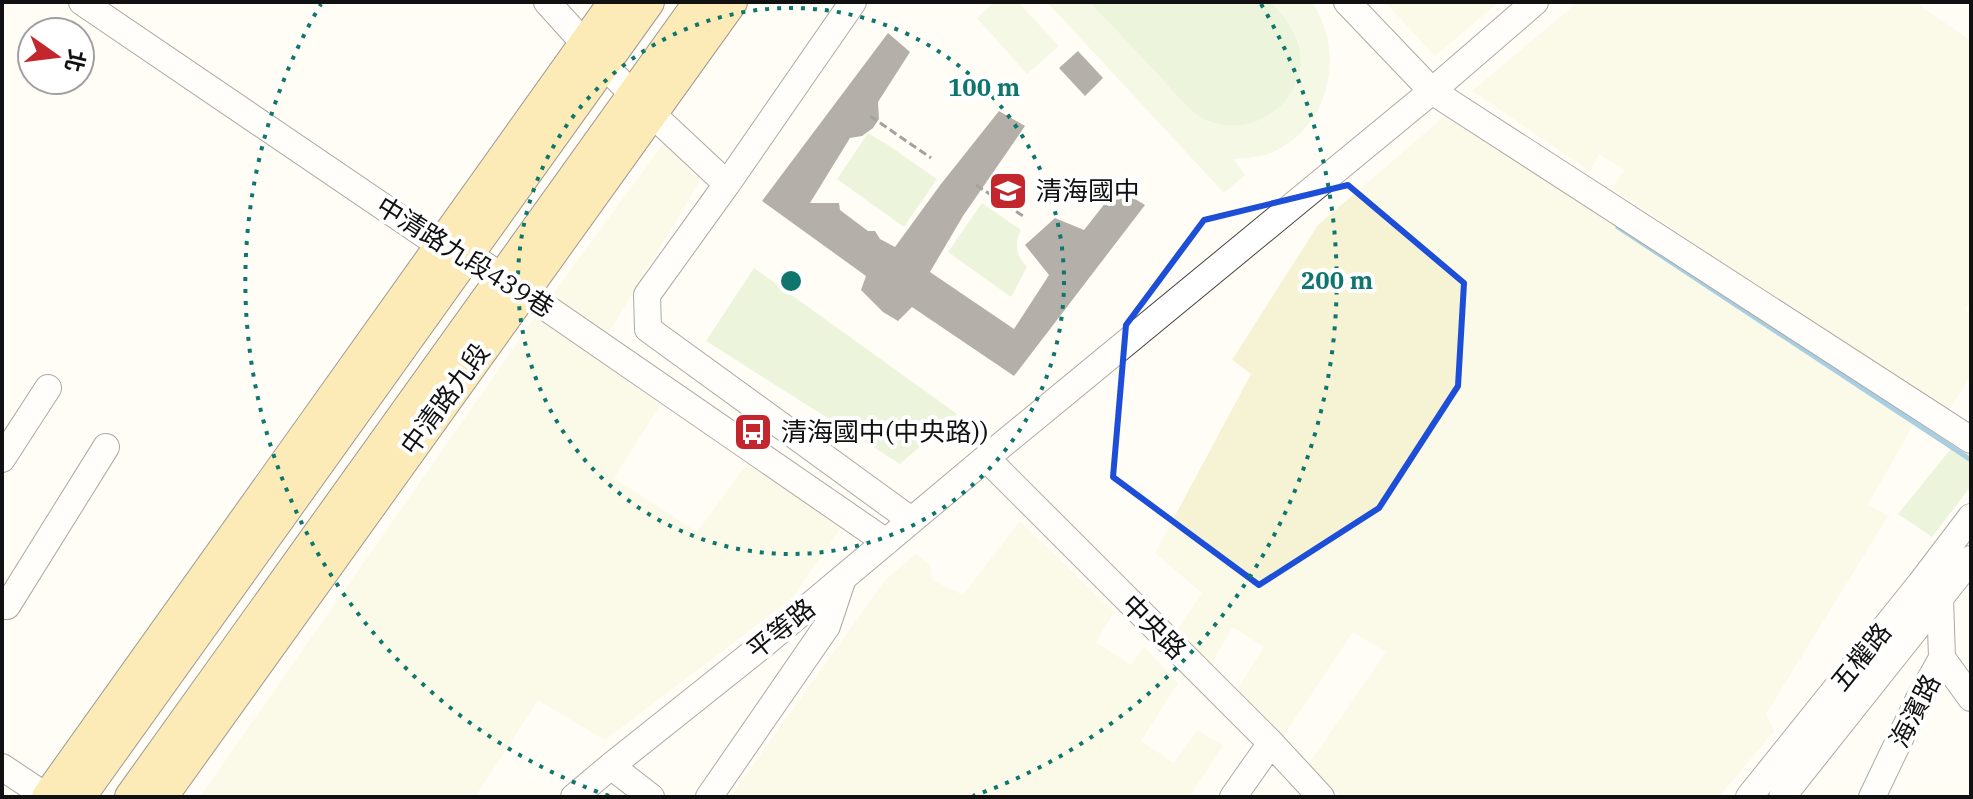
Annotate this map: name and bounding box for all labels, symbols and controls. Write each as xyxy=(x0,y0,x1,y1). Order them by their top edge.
north arrow xyxy=(16,16,96,96)
text: 北 xyxy=(59,47,93,75)
text: 100 m xyxy=(948,71,1020,103)
school or university icon: 清海國中 xyxy=(987,170,1029,212)
place label: 清海國中 xyxy=(1036,173,1140,207)
street label: 中清路九段439巷 xyxy=(371,188,561,324)
text: 200 m xyxy=(1301,264,1373,296)
centre of rings xyxy=(777,267,805,295)
street label: 中清路九段 xyxy=(392,336,496,461)
bus stop icon: 清海國中(中央路)) xyxy=(732,411,774,453)
place label: 清海國中(中央路)) xyxy=(781,414,989,448)
street label: 中央路 xyxy=(1115,587,1194,666)
street label: 平等路 xyxy=(739,590,821,666)
street label: 五權路 xyxy=(1822,615,1898,697)
street label: 海濱路 xyxy=(1881,668,1947,753)

